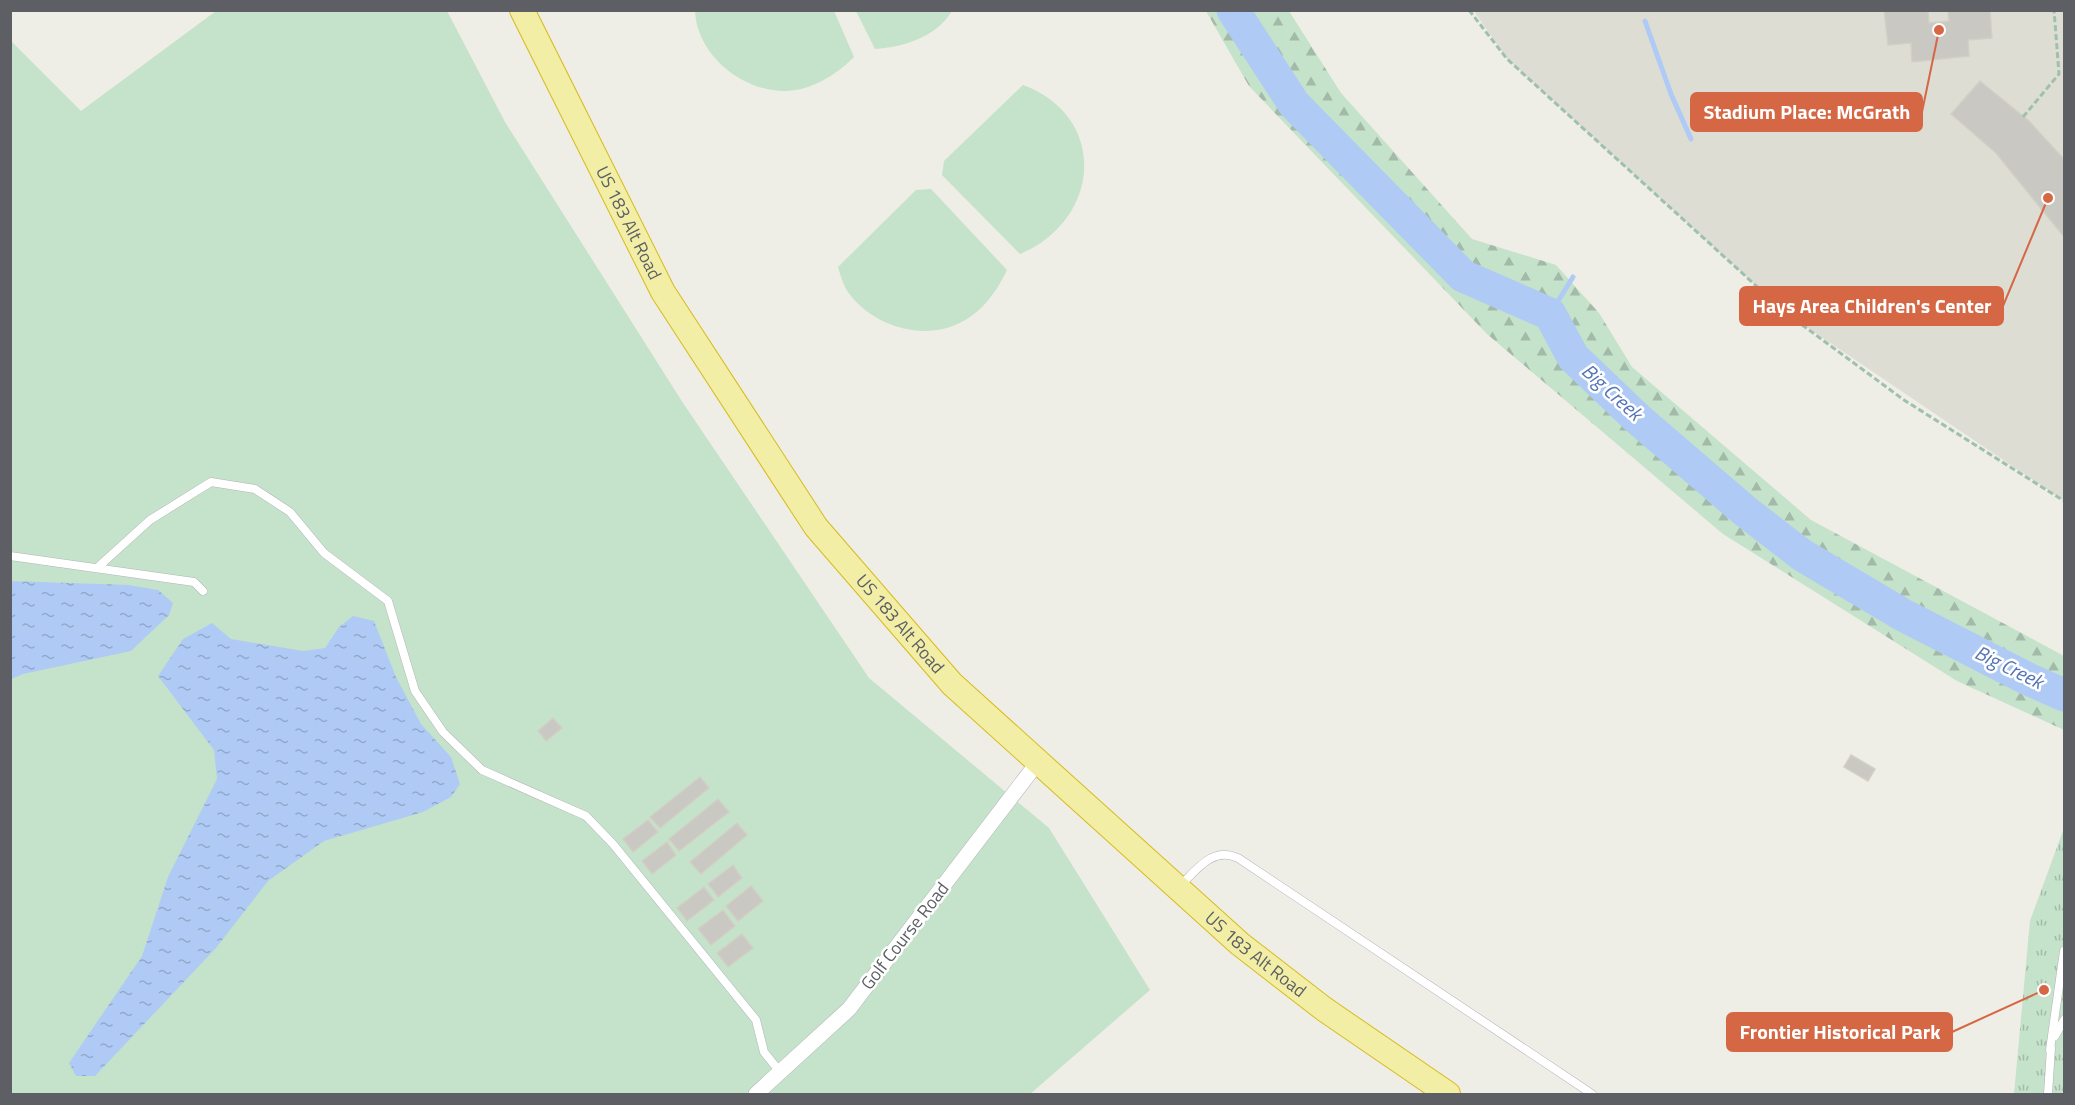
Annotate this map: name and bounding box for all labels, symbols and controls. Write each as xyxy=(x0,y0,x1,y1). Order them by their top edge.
callout: Stadium Place: McGrath xyxy=(1691,93,1922,131)
text: Stadium Place: McGrath xyxy=(1704,96,1910,127)
street label: US 183 Alt Road xyxy=(589,161,669,284)
callout: Hays Area Children's Center xyxy=(1740,287,2003,325)
text: Hays Area Children's Center xyxy=(1752,290,1992,321)
water label: Big Creek xyxy=(1575,356,1651,429)
street label: US 183 Alt Road xyxy=(850,568,951,679)
water label: Big Creek xyxy=(1970,637,2051,697)
street label: Golf Course Road xyxy=(854,876,955,995)
street label: US 183 Alt Road xyxy=(1199,905,1312,1004)
callout: Frontier Historical Park xyxy=(1727,1013,1952,1051)
text: Frontier Historical Park xyxy=(1739,1016,1941,1047)

